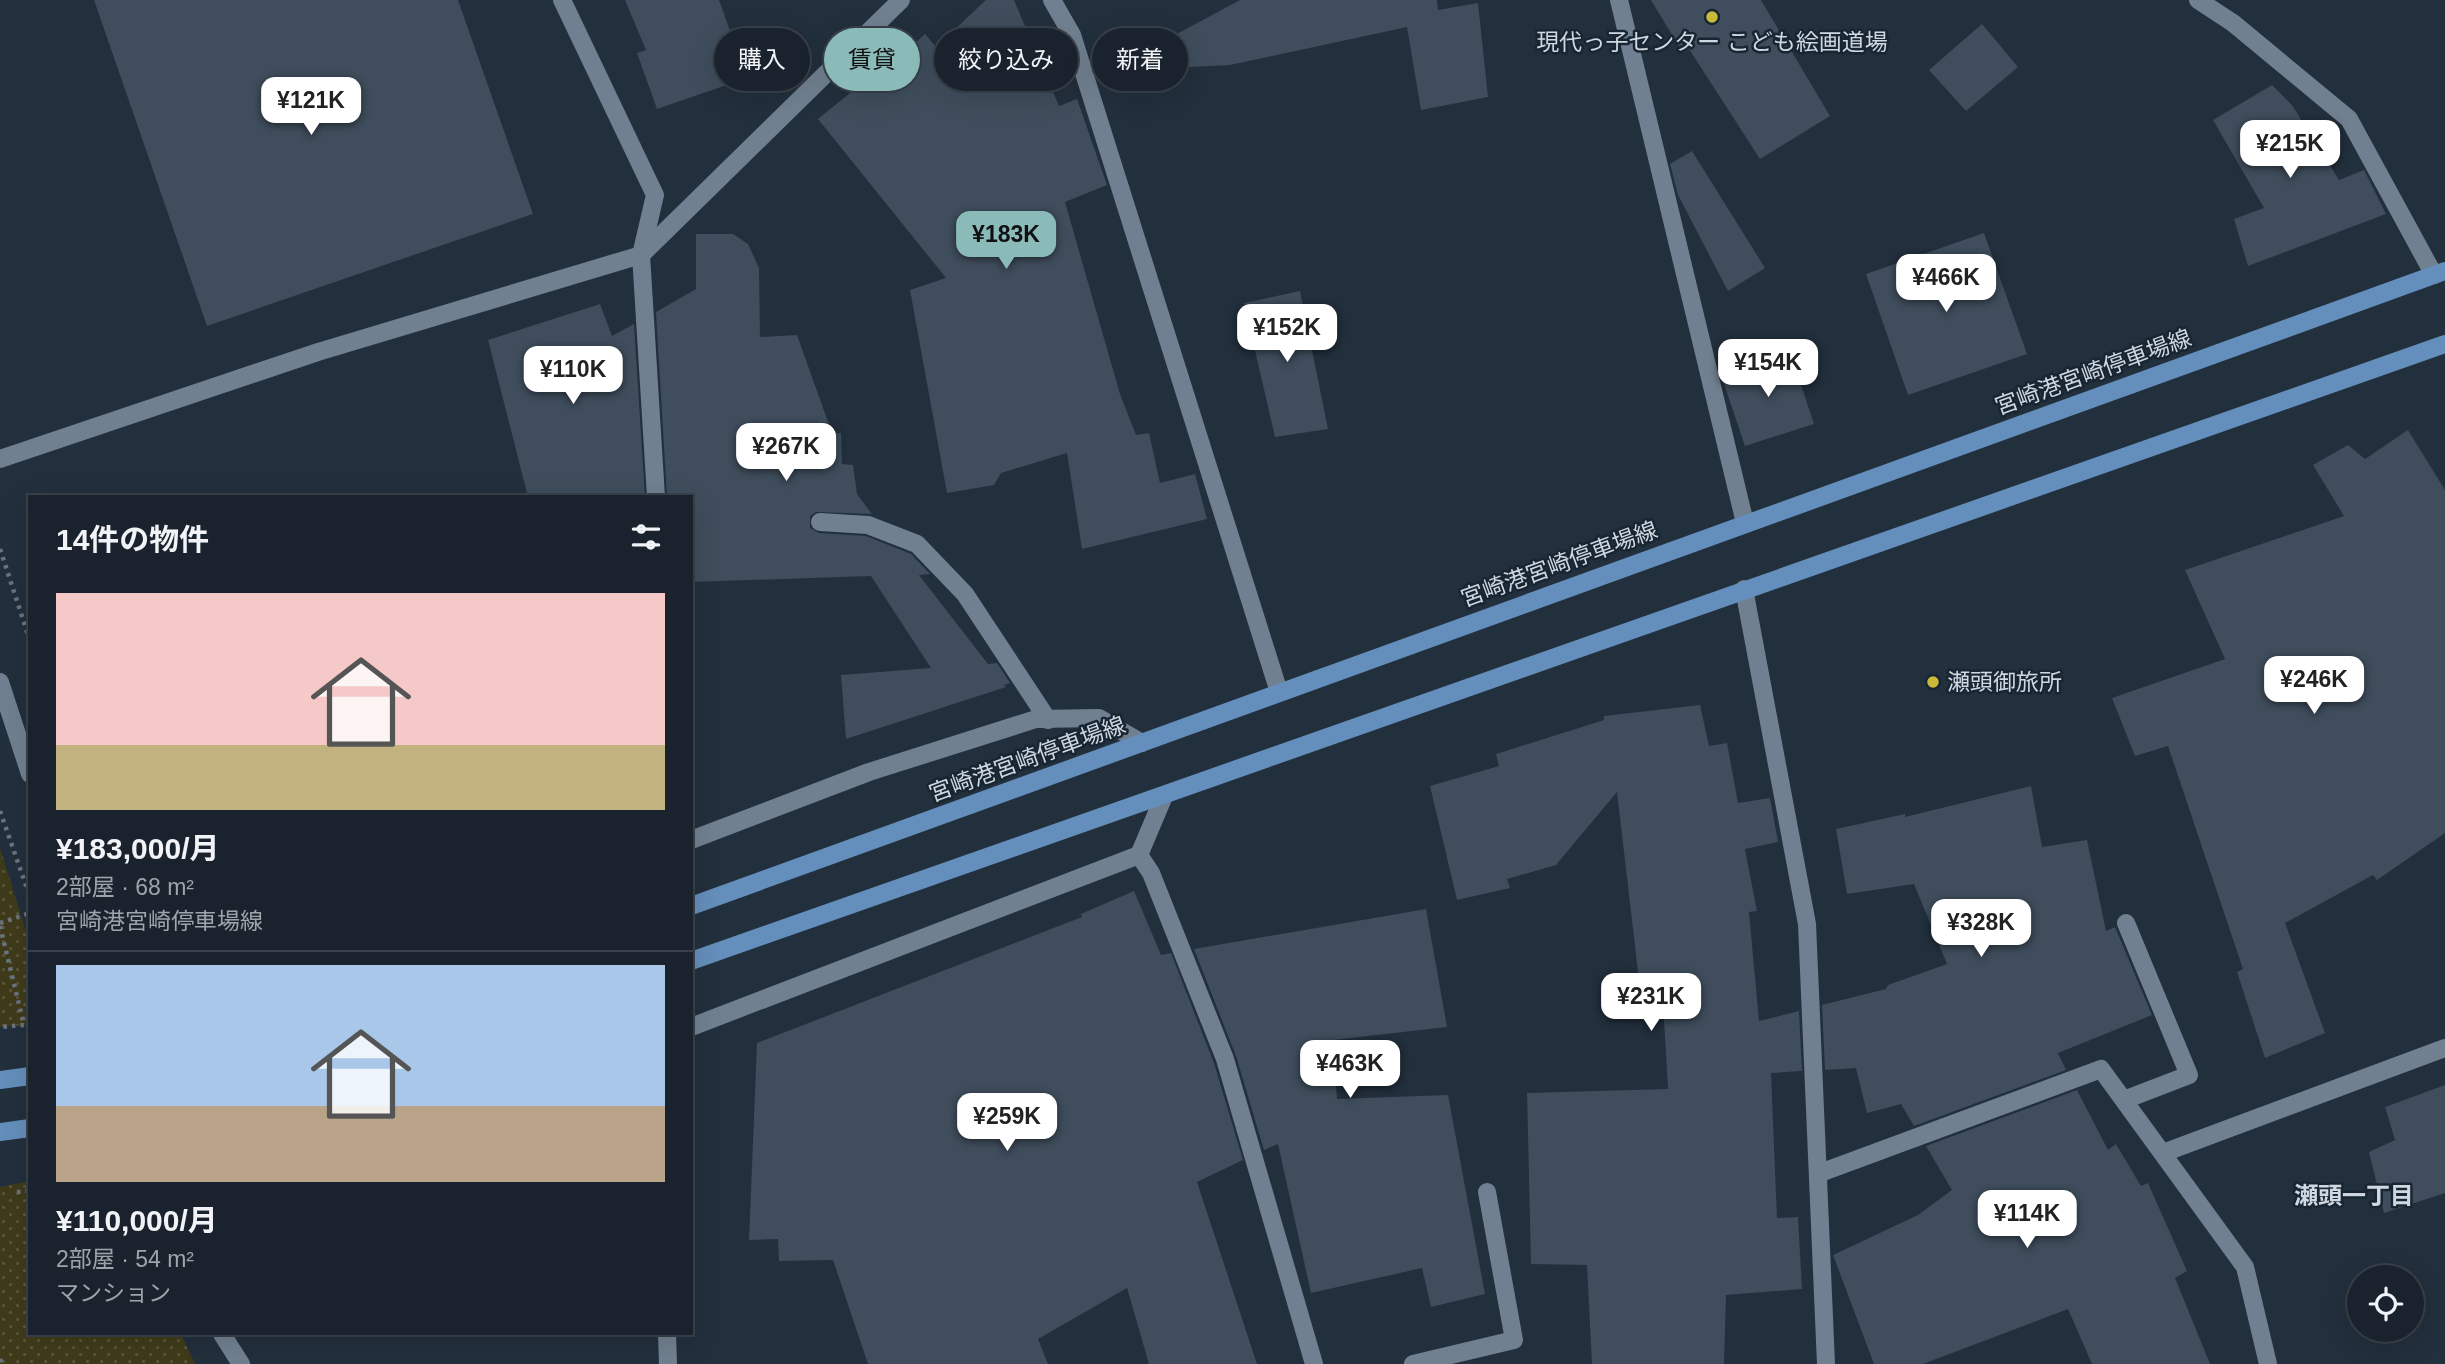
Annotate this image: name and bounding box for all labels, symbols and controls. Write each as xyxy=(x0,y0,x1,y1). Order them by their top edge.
marker: 現代っ子センター こども絵画道場 xyxy=(1704,9,1720,25)
chip: 購入 xyxy=(714,28,810,91)
chip: 賃貸 xyxy=(824,28,920,91)
chip: 絞り込み xyxy=(934,28,1078,91)
chip: 新着 xyxy=(1092,28,1188,91)
place label: 現代っ子センター こども絵画道場 xyxy=(1536,29,1888,55)
pin: ¥121K xyxy=(262,78,360,137)
text: ¥121K xyxy=(277,87,345,113)
pin: ¥215K xyxy=(2241,120,2339,180)
text: ¥215K xyxy=(2256,130,2324,156)
pin: ¥183K xyxy=(957,212,1055,271)
text: ¥183K xyxy=(972,221,1040,247)
pin: ¥466K xyxy=(1897,254,1995,314)
text: ¥466K xyxy=(1912,264,1980,290)
pin: ¥152K xyxy=(1238,304,1336,364)
text: ¥152K xyxy=(1253,314,1321,340)
street label: 宮崎港宮崎停車場線 xyxy=(1991,324,2195,420)
pin: ¥154K xyxy=(1719,340,1817,399)
pin: ¥110K xyxy=(524,346,622,406)
text: ¥154K xyxy=(1734,349,1802,375)
text: ¥110K xyxy=(540,356,606,382)
pin: ¥267K xyxy=(737,424,835,483)
text: ¥267K xyxy=(752,433,820,459)
street label: 宮崎港宮崎停車場線 xyxy=(1457,516,1661,612)
icon: filters xyxy=(627,518,665,556)
text: 14件の物件 xyxy=(56,523,209,556)
icon: home xyxy=(298,639,424,765)
pin: ¥246K xyxy=(2265,656,2363,716)
text: ¥246K xyxy=(2280,666,2348,692)
place label: 瀬頭御旅所 xyxy=(1947,669,2062,695)
marker: 瀬頭御旅所 xyxy=(1925,674,1941,690)
street label: 宮崎港宮崎停車場線 xyxy=(925,711,1129,807)
text: ¥183,000/月 xyxy=(56,832,219,865)
text: 2部屋 · 68 m² xyxy=(56,874,194,900)
pin: ¥328K xyxy=(1932,900,2030,959)
text: 宮崎港宮崎停車場線 xyxy=(56,908,263,934)
text: ¥328K xyxy=(1947,909,2015,935)
pin: ¥231K xyxy=(1602,974,1700,1033)
text: ¥231K xyxy=(1617,983,1685,1009)
icon: home xyxy=(298,1011,424,1137)
pin: ¥463K xyxy=(1301,1040,1399,1100)
text: ¥463K xyxy=(1316,1050,1384,1076)
pin: ¥259K xyxy=(958,1094,1056,1153)
text: ¥259K xyxy=(973,1103,1041,1129)
district label: 瀬頭一丁目 xyxy=(2294,1182,2414,1209)
pin: ¥114K xyxy=(1978,1190,2076,1250)
text: ¥114K xyxy=(1994,1200,2060,1226)
text: ¥110,000/月 xyxy=(56,1204,218,1237)
text: 2部屋 · 54 m² xyxy=(56,1246,194,1272)
map controls xyxy=(2347,1265,2424,1342)
button: locate xyxy=(2347,1265,2424,1342)
text: マンション xyxy=(56,1280,171,1306)

